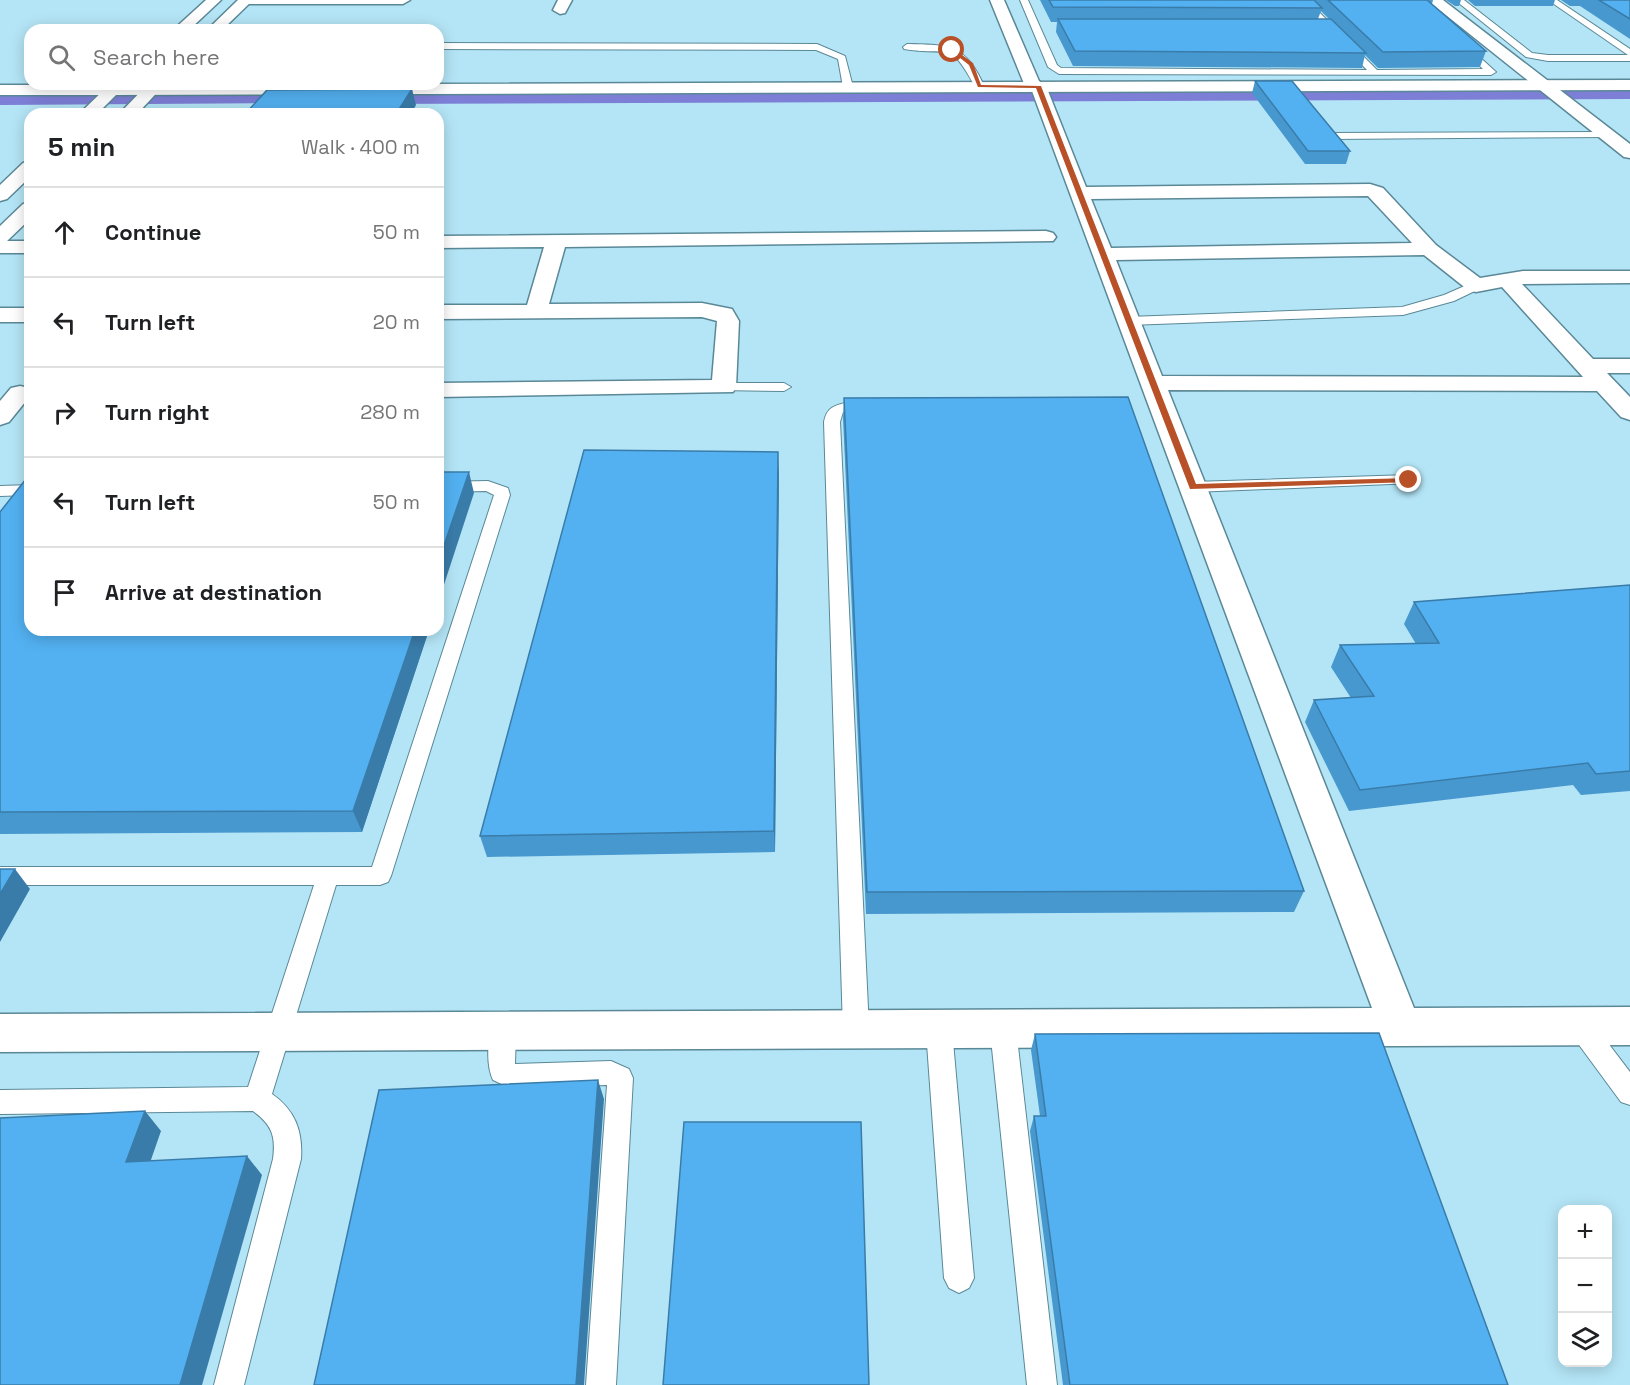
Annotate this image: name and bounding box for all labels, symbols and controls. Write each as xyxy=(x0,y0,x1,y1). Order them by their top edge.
search box xyxy=(24,24,444,90)
route start xyxy=(938,36,964,62)
icon: search xyxy=(45,41,78,74)
text: Search here xyxy=(93,43,220,71)
text: 5 min xyxy=(48,130,115,164)
text: Walk · 400 m xyxy=(301,134,420,160)
icon: ahead xyxy=(48,216,81,249)
text: Continue xyxy=(105,218,201,246)
text: 50 m xyxy=(373,219,420,245)
icon: left xyxy=(48,306,81,339)
text: Turn left xyxy=(105,308,195,336)
text: 20 m xyxy=(373,309,420,335)
icon: right xyxy=(48,396,81,429)
text: Turn right xyxy=(105,398,210,426)
text: 280 m xyxy=(360,399,420,425)
route end xyxy=(1395,466,1421,492)
icon: left xyxy=(48,486,81,519)
text: Turn left xyxy=(105,488,195,516)
text: 50 m xyxy=(373,489,420,515)
icon: arrive xyxy=(48,576,81,609)
text: Arrive at destination xyxy=(105,578,322,606)
map controls xyxy=(1558,1205,1612,1367)
button: + xyxy=(1558,1205,1612,1259)
button: − xyxy=(1558,1259,1612,1313)
button: layers xyxy=(1558,1313,1612,1367)

